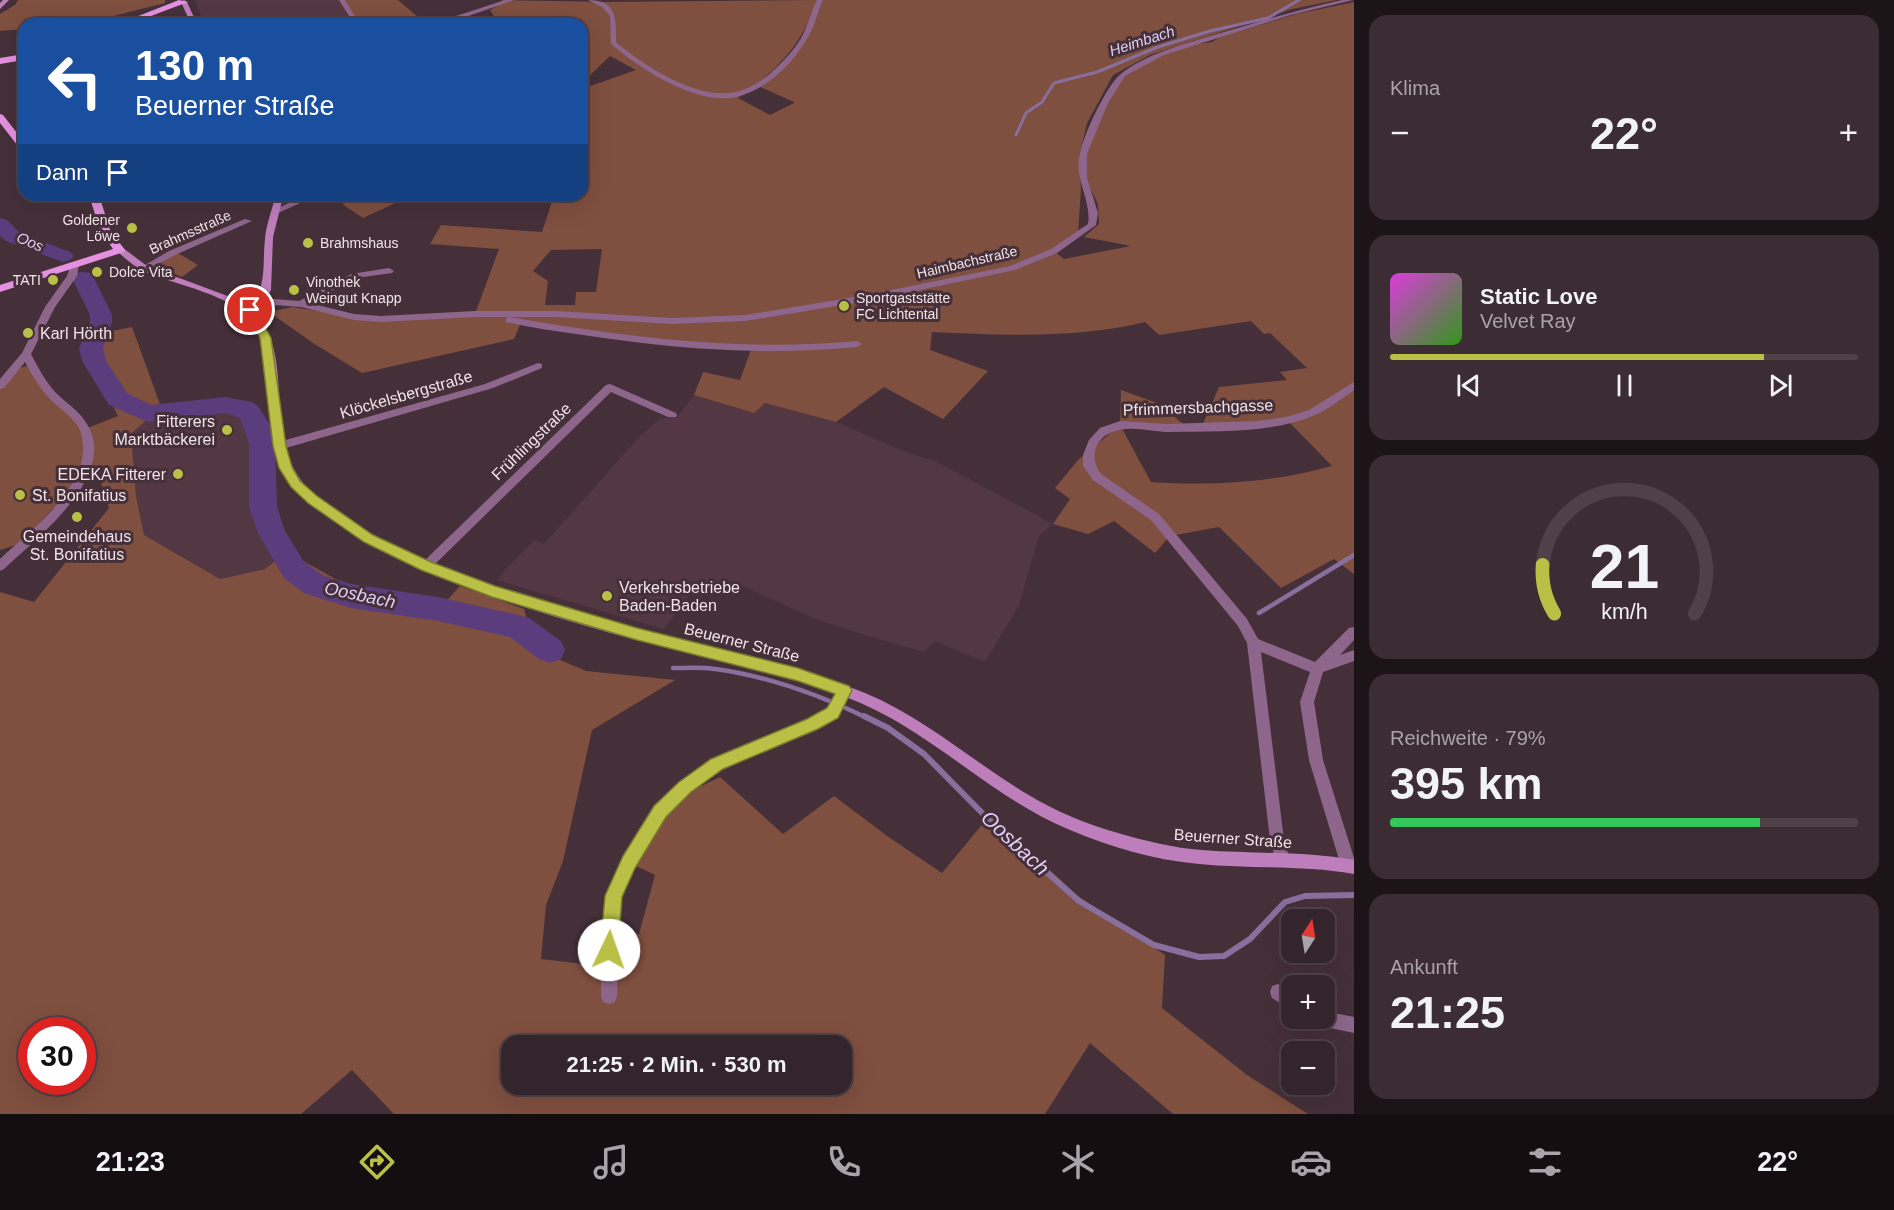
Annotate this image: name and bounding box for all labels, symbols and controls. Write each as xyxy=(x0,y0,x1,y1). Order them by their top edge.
water label: Heimbach xyxy=(1107,22,1177,59)
icon: left xyxy=(36,42,114,120)
text: 130 m xyxy=(135,42,254,89)
text: Klima xyxy=(1390,77,1440,99)
text: Beuerner Straße xyxy=(135,91,335,121)
text: 22° xyxy=(1590,108,1658,159)
text: − xyxy=(1390,114,1409,151)
text: + xyxy=(1839,114,1858,151)
icon: arrive xyxy=(101,156,134,189)
text: Dann xyxy=(36,160,89,185)
street label: Brahmsstraße xyxy=(147,207,234,257)
place label: Goldener Löwe xyxy=(62,212,120,244)
marker: Goldener Löwe xyxy=(125,221,139,235)
water label: Oos xyxy=(14,228,47,255)
place label: Brahmshaus xyxy=(320,235,399,251)
marker: Brahmshaus xyxy=(301,236,315,250)
street label: Haimbachstraße xyxy=(915,243,1019,281)
place label: Dolce Vita xyxy=(109,264,173,280)
marker: Dolce Vita xyxy=(90,265,104,279)
place label: TATI xyxy=(13,272,41,288)
marker: TATI xyxy=(46,273,60,287)
place label: Vinothek Weingut Knapp xyxy=(306,274,402,306)
marker: Vinothek Weingut Knapp xyxy=(287,283,301,297)
pin xyxy=(224,284,275,335)
text: Static Love xyxy=(1480,284,1597,309)
place label: Sportgaststätte FC Lichtental xyxy=(856,290,950,322)
icon: arrive xyxy=(233,293,266,326)
marker: Sportgaststätte FC Lichtental xyxy=(837,299,851,313)
text: Velvet Ray xyxy=(1480,310,1576,332)
place label: Karl Hörth xyxy=(40,325,112,342)
marker: Karl Hörth xyxy=(21,326,35,340)
street label: Klöckelsbergstraße xyxy=(338,367,474,422)
icon: previous xyxy=(1452,369,1485,402)
icon: pause xyxy=(1608,369,1641,402)
icon: next xyxy=(1764,369,1797,402)
street label: Pfrimmersbachgasse xyxy=(1123,396,1274,419)
street label: Frühlingstraße xyxy=(488,399,574,483)
place label: Fitterers Marktbäckerei xyxy=(115,413,215,448)
marker: Fitterers Marktbäckerei xyxy=(220,423,234,437)
place label: EDEKA Fitterer xyxy=(58,466,167,483)
marker: EDEKA Fitterer xyxy=(171,467,185,481)
place label: St. Bonifatius xyxy=(32,487,126,504)
marker: St. Bonifatius xyxy=(13,488,27,502)
marker: Gemeindehaus St. Bonifatius xyxy=(70,510,84,524)
place label: Gemeindehaus St. Bonifatius xyxy=(23,528,131,563)
text: 21 xyxy=(1589,532,1659,601)
water label: Oosbach xyxy=(323,578,397,612)
place label: Verkehrsbetriebe Baden-Baden xyxy=(619,579,740,614)
marker: Verkehrsbetriebe Baden-Baden xyxy=(600,589,614,603)
text: km/h xyxy=(1601,600,1647,624)
street label: Beuerner Straße xyxy=(682,620,801,665)
text: Reichweite · 79% xyxy=(1390,727,1546,749)
text: 395 km xyxy=(1390,758,1543,809)
water label: Oosbach xyxy=(977,806,1054,880)
street label: Beuerner Straße xyxy=(1173,826,1293,851)
north arrow xyxy=(1281,909,1335,963)
map controls xyxy=(1281,909,1335,1095)
position arrow xyxy=(577,918,641,982)
text: Ankunft xyxy=(1390,956,1458,978)
button: + xyxy=(1281,975,1335,1029)
text: 21:25 xyxy=(1390,987,1505,1038)
speed limit sign: 30 xyxy=(18,1017,96,1095)
button: − xyxy=(1281,1041,1335,1095)
text: 21:25 · 2 Min. · 530 m xyxy=(566,1052,787,1077)
icon: directions xyxy=(356,1141,398,1183)
icon: music xyxy=(590,1141,632,1183)
icon: phone xyxy=(823,1141,865,1183)
icon: climate xyxy=(1057,1141,1099,1183)
icon: car xyxy=(1290,1141,1332,1183)
icon: filters xyxy=(1524,1141,1566,1183)
text: 21:23 xyxy=(96,1147,165,1177)
text: 22° xyxy=(1757,1147,1798,1177)

